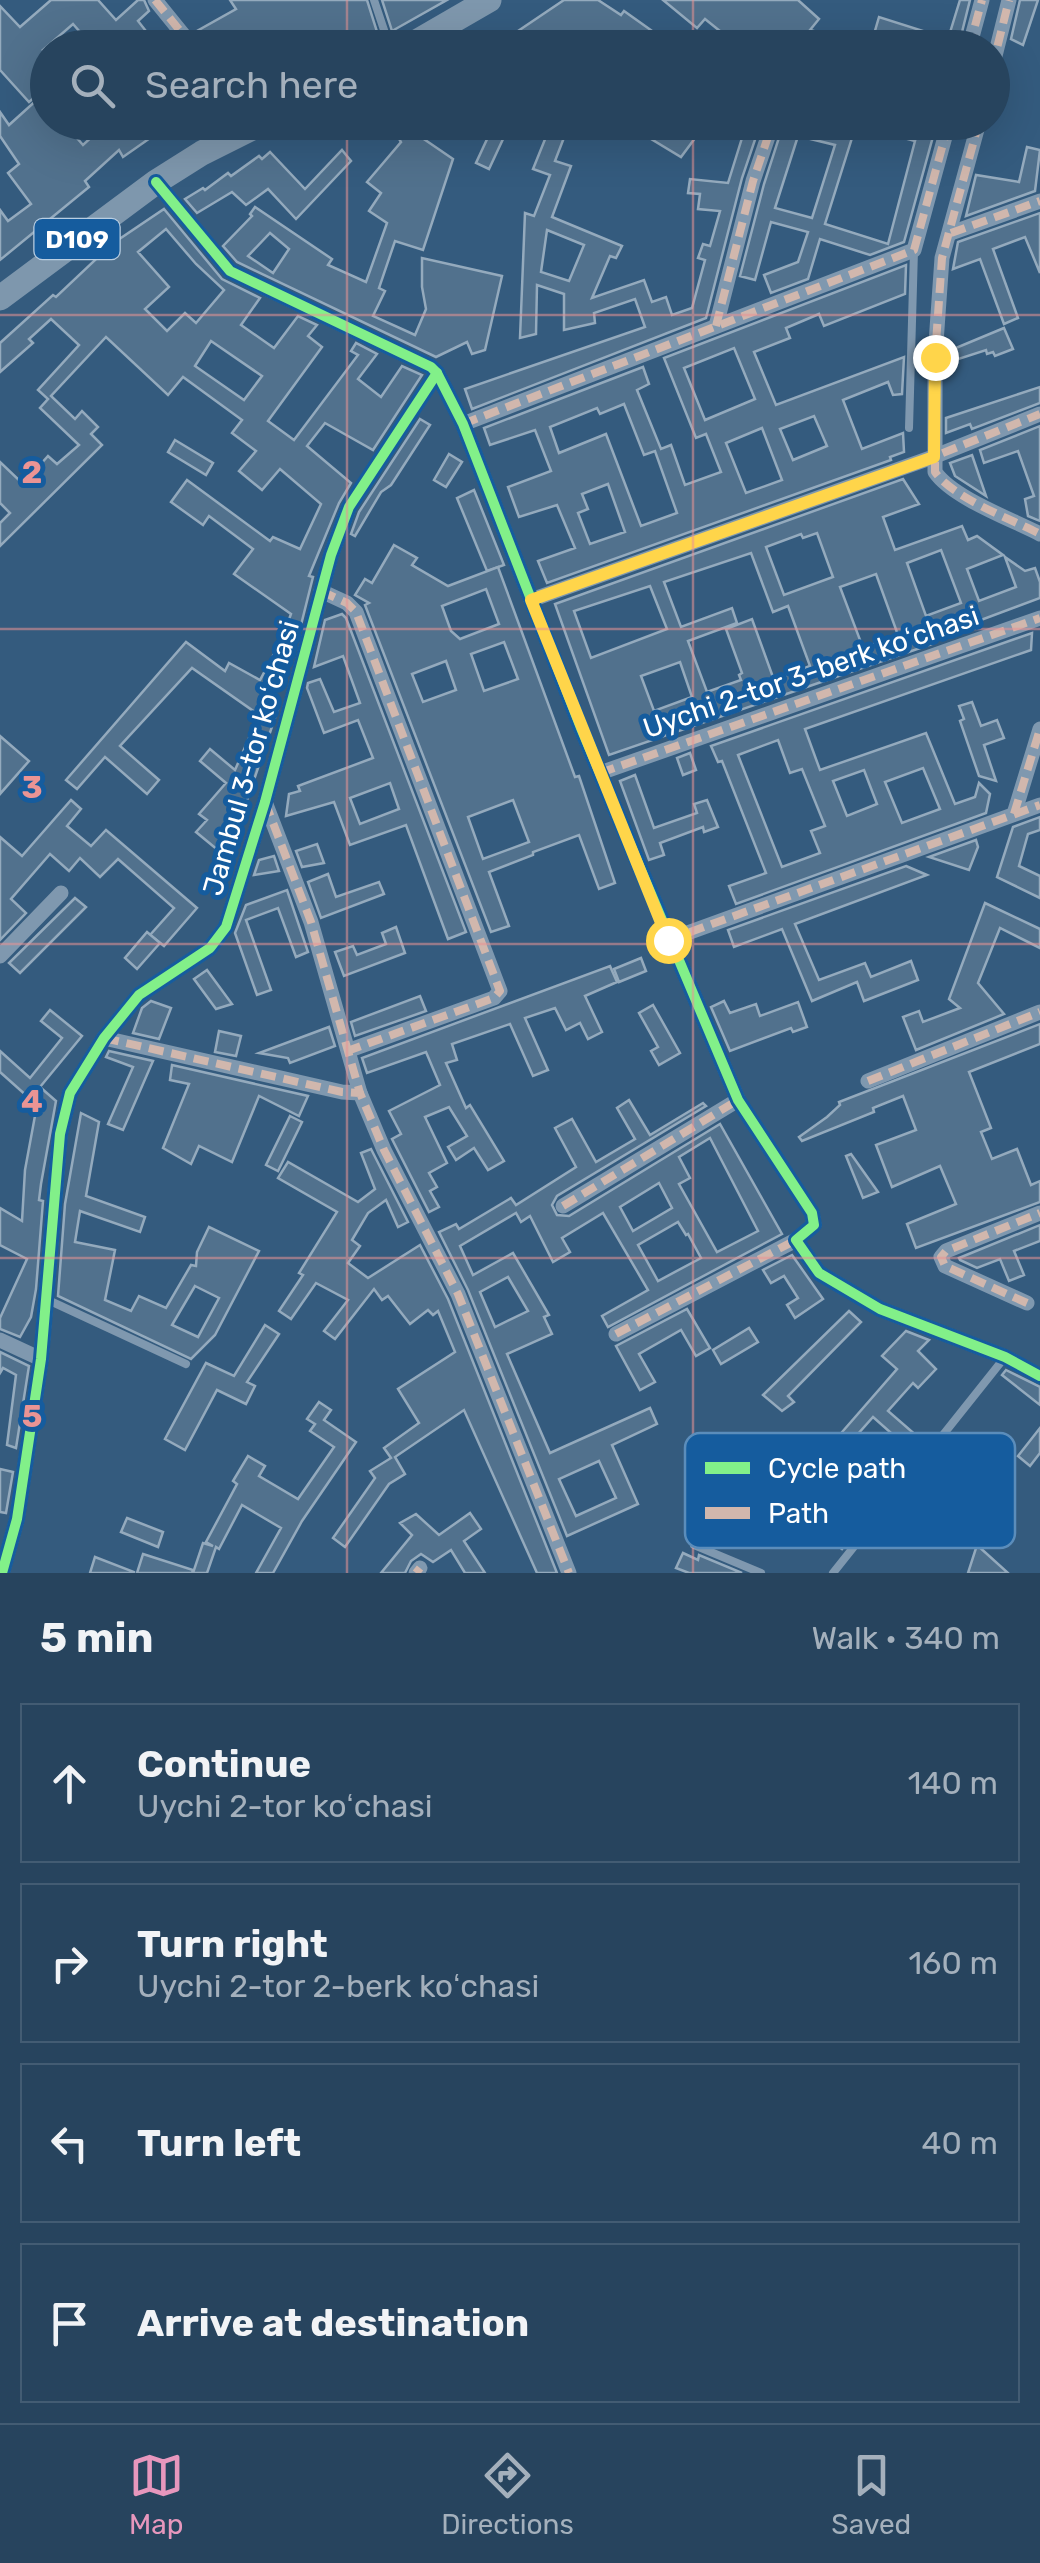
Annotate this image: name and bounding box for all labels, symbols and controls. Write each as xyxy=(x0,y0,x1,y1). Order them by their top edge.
search box xyxy=(30,30,1010,140)
icon: search xyxy=(65,58,120,113)
text: Search here xyxy=(145,62,358,108)
road number: D109 xyxy=(34,219,120,259)
route end xyxy=(913,335,959,381)
text: 2 xyxy=(22,453,42,491)
street label: Uychi 2-tor 3-berk koʻchasi xyxy=(639,599,983,745)
street label: Jambul 3-tor koʻchasi xyxy=(196,617,306,899)
text: 3 xyxy=(21,768,43,806)
route start xyxy=(646,918,692,964)
text: 4 xyxy=(21,1082,43,1120)
text: 5 xyxy=(22,1397,42,1435)
legend xyxy=(685,1433,1015,1548)
text: Cycle path xyxy=(768,1452,906,1485)
text: Path xyxy=(768,1497,829,1530)
text: 5 min xyxy=(40,1613,154,1663)
text: Walk · 340 m xyxy=(811,1619,1000,1657)
text: Continue xyxy=(137,1741,311,1787)
icon: ahead xyxy=(42,1756,97,1811)
text: 140 m xyxy=(908,1764,998,1802)
text: Uychi 2-tor koʻchasi xyxy=(137,1787,433,1825)
text: Turn right xyxy=(137,1921,328,1967)
icon: right xyxy=(42,1936,97,1991)
text: 160 m xyxy=(908,1944,998,1982)
text: Uychi 2-tor 2-berk koʻchasi xyxy=(137,1967,539,2005)
icon: left xyxy=(42,2116,97,2171)
text: Turn left xyxy=(137,2120,301,2166)
text: 40 m xyxy=(922,2124,998,2162)
icon: arrive xyxy=(42,2296,97,2351)
text: Arrive at destination xyxy=(137,2300,529,2346)
tab: Map xyxy=(129,2448,184,2541)
tab: Directions xyxy=(441,2448,574,2541)
tab: Saved xyxy=(831,2448,911,2541)

